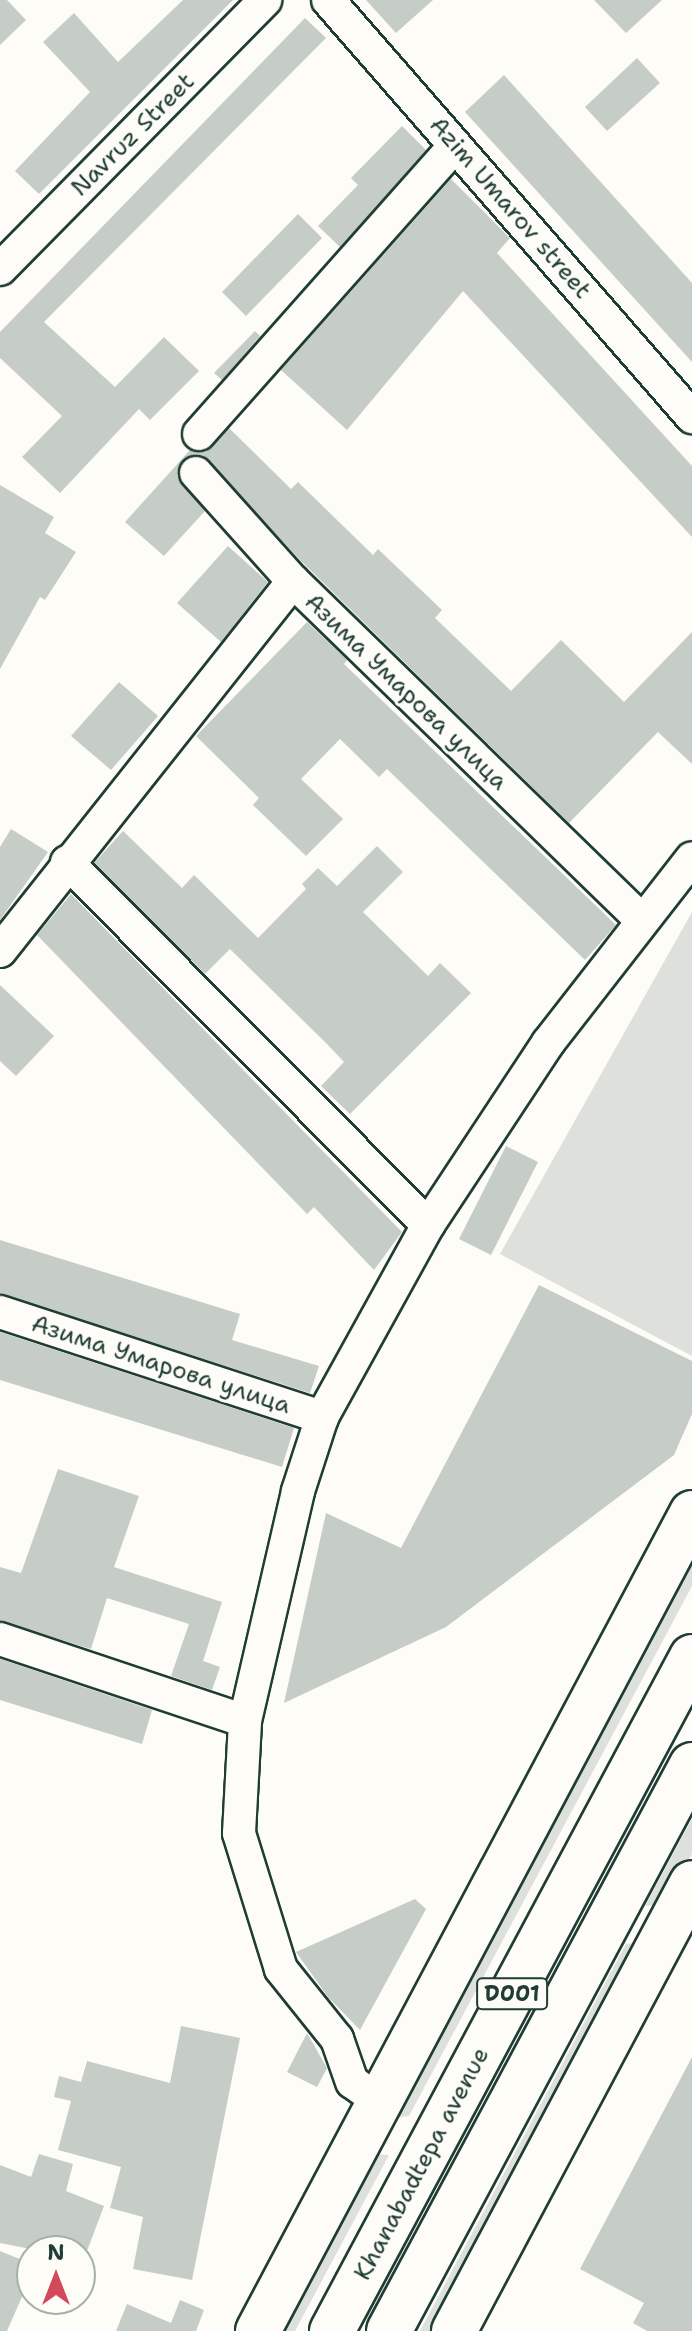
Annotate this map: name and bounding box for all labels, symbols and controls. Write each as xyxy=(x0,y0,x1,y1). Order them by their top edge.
street label: Navruz Street xyxy=(66,68,200,202)
street label: Azim Umarov street xyxy=(423,111,597,305)
street label: Азима Умарова улица xyxy=(299,588,513,796)
street label: Азима Умарова улица xyxy=(28,1309,294,1421)
road number: D001 xyxy=(476,1976,548,2012)
street label: Khanabadtepa avenue xyxy=(348,2043,496,2285)
north arrow xyxy=(16,2235,96,2315)
text: N xyxy=(47,2238,65,2267)

